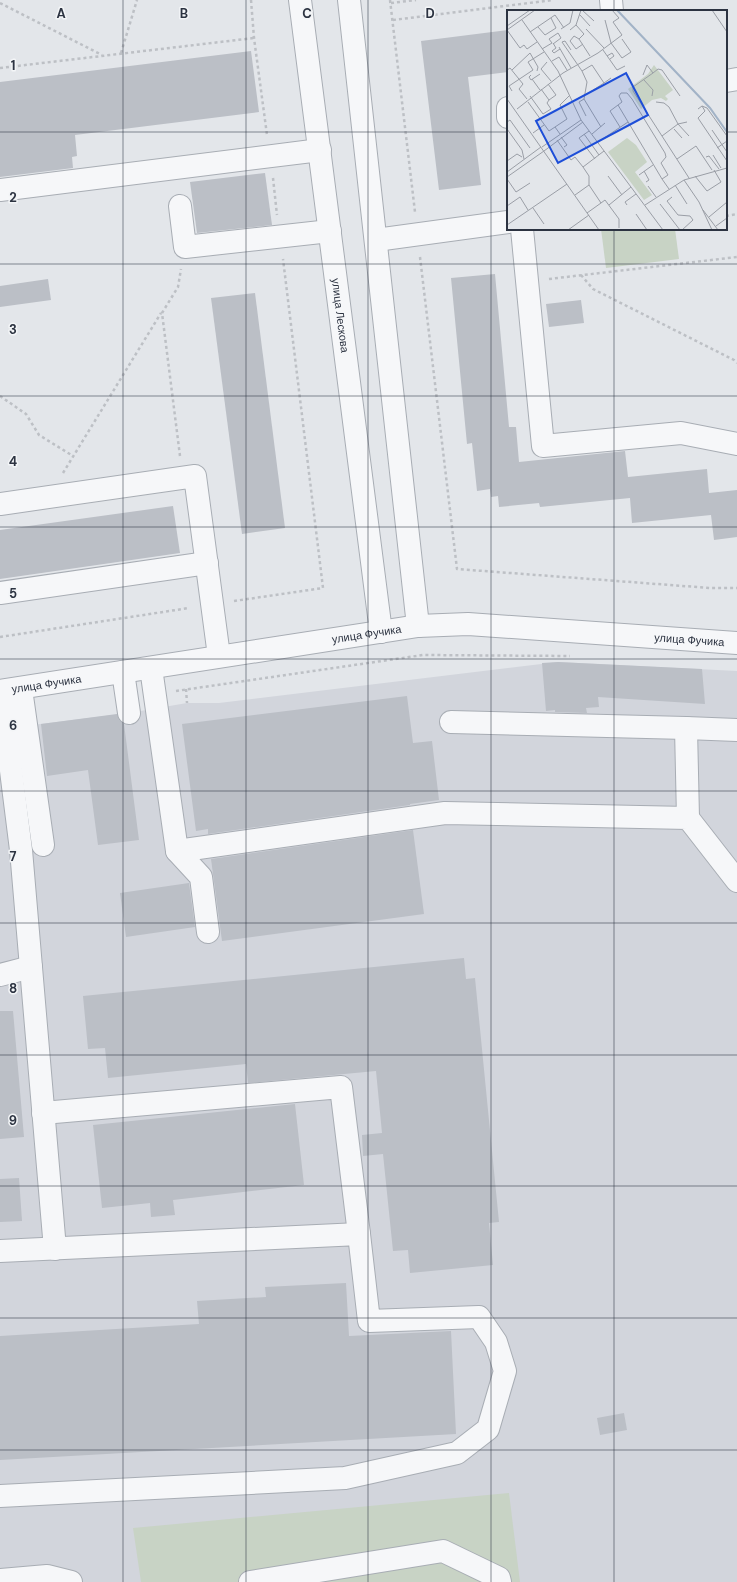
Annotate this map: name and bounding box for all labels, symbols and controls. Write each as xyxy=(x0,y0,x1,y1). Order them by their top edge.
text: A xyxy=(56,5,66,22)
text: B xyxy=(180,5,188,22)
text: C xyxy=(302,5,312,22)
text: D xyxy=(425,5,435,22)
inset map xyxy=(507,10,727,230)
text: 1 xyxy=(11,57,15,74)
text: 2 xyxy=(9,189,17,206)
street label: улица Лескова xyxy=(329,277,352,354)
text: 3 xyxy=(9,321,17,338)
text: 4 xyxy=(9,453,17,470)
text: 5 xyxy=(9,585,17,602)
street label: улица Фучика xyxy=(331,622,403,646)
street label: улица Фучика xyxy=(654,630,726,649)
street label: улица Фучика xyxy=(11,671,83,696)
text: 6 xyxy=(9,717,17,734)
text: 7 xyxy=(10,848,17,865)
text: 8 xyxy=(9,980,17,997)
text: 9 xyxy=(9,1112,17,1129)

